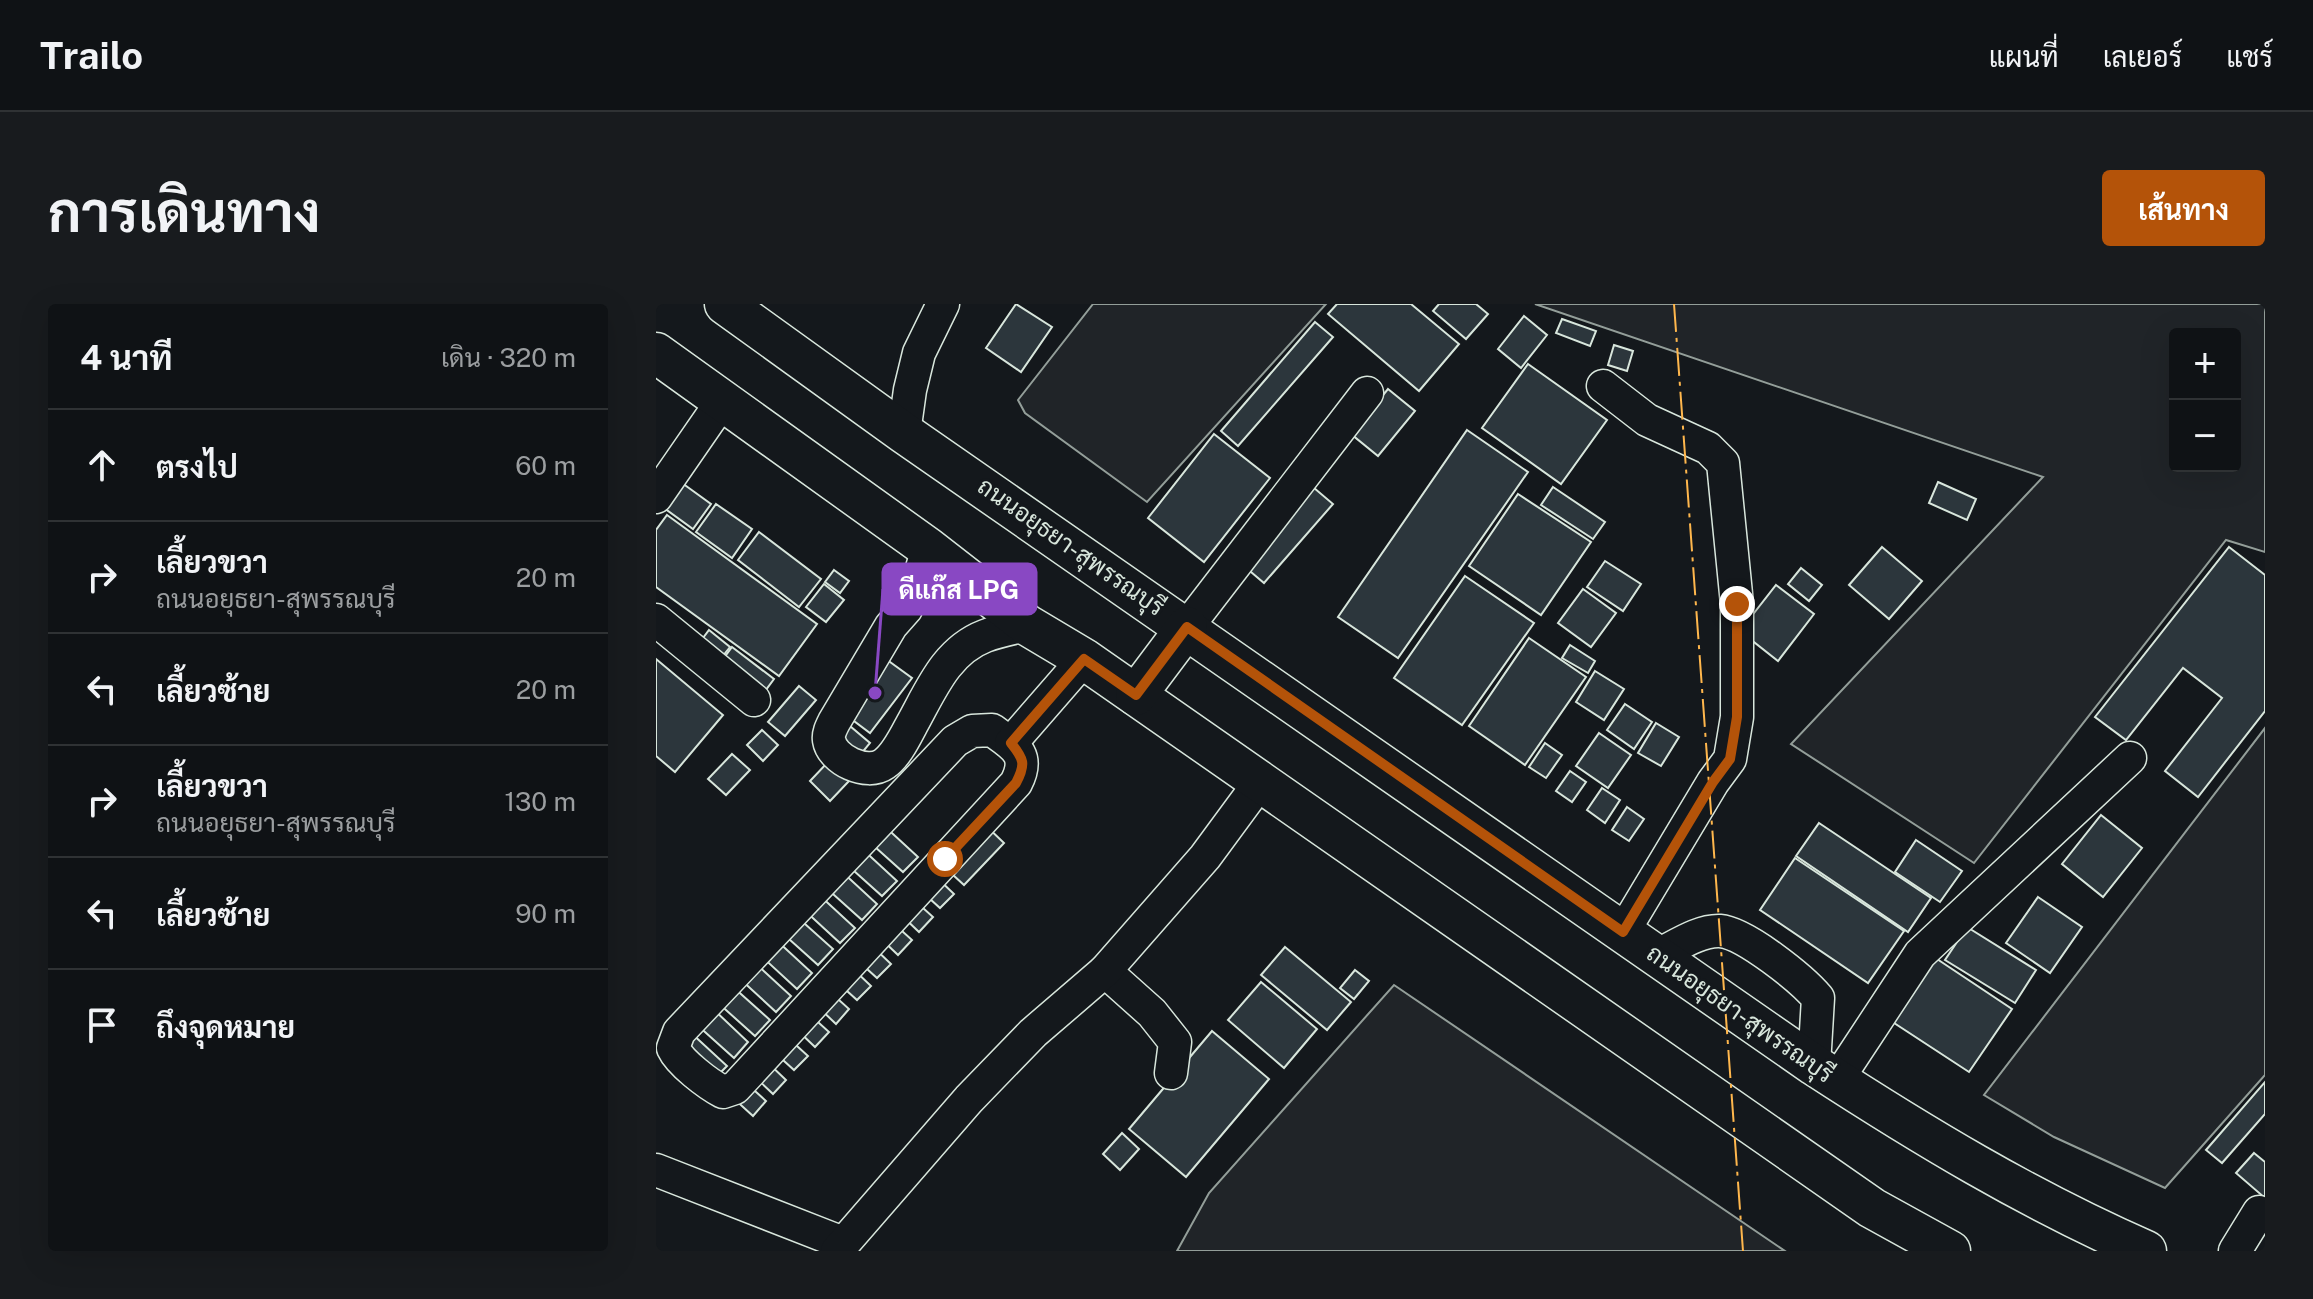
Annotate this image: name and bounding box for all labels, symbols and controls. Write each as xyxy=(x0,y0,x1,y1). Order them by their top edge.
text: Trailo xyxy=(40,33,143,78)
text: แผนที่ xyxy=(1989,40,2059,73)
text: เลเยอร์ xyxy=(2103,40,2182,73)
text: แชร์ xyxy=(2226,40,2273,73)
button: เส้นทาง xyxy=(2102,170,2265,246)
text: การเดินทาง xyxy=(48,179,320,245)
map controls xyxy=(2169,328,2241,472)
button: + xyxy=(2169,328,2241,400)
text: 4 นาที xyxy=(80,338,172,378)
text: เดิน · 320 m xyxy=(441,342,576,373)
button: − xyxy=(2169,400,2241,472)
icon: ahead xyxy=(80,443,124,487)
text: ตรงไป xyxy=(156,449,238,485)
text: 60 m xyxy=(515,450,576,481)
street label: ถนนอยุธยา-สุพรรณบุรี xyxy=(971,471,1170,624)
text: เลี้ยวขวา xyxy=(156,544,268,580)
icon: right xyxy=(80,555,124,599)
text: 20 m xyxy=(516,562,576,593)
callout: ดีแก๊ส LPG xyxy=(883,564,1036,614)
text: ดีแก๊ส LPG xyxy=(899,574,1019,605)
text: ถนนอยุธยา-สุพรรณบุรี xyxy=(156,583,396,614)
route end xyxy=(1719,586,1755,622)
icon: left xyxy=(80,667,124,711)
text: เลี้ยวซ้าย xyxy=(156,673,270,709)
text: 20 m xyxy=(516,674,576,705)
text: เลี้ยวขวา xyxy=(156,768,268,804)
icon: right xyxy=(80,779,124,823)
text: 130 m xyxy=(504,786,576,817)
text: ถนนอยุธยา-สุพรรณบุรี xyxy=(156,807,396,838)
route start xyxy=(927,841,963,877)
icon: left xyxy=(80,891,124,935)
text: เลี้ยวซ้าย xyxy=(156,897,270,933)
text: 90 m xyxy=(515,898,576,929)
street label: ถนนอยุธยา-สุพรรณบุรี xyxy=(1640,938,1839,1091)
icon: arrive xyxy=(80,1003,124,1047)
text: ถึงจุดหมาย xyxy=(156,1009,295,1045)

